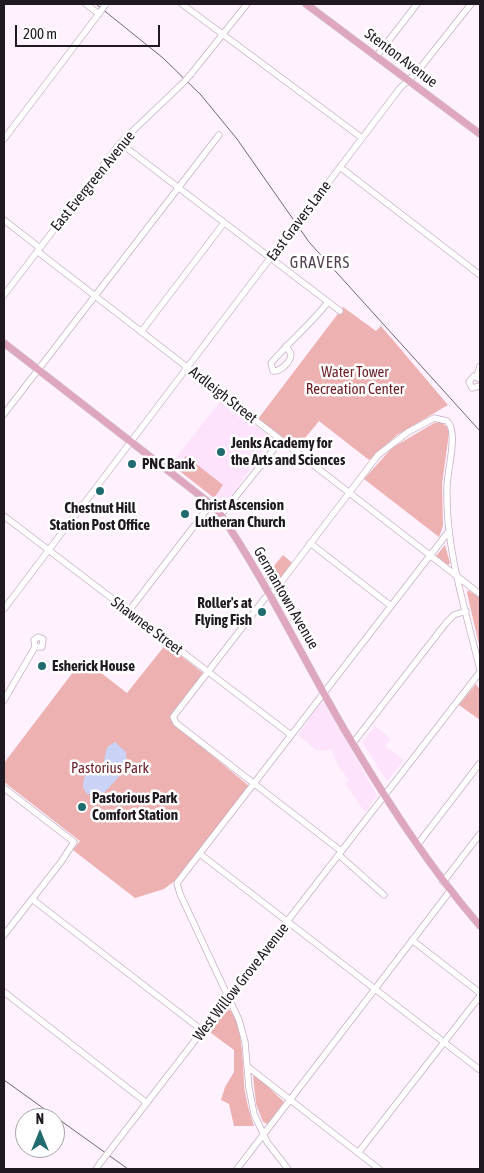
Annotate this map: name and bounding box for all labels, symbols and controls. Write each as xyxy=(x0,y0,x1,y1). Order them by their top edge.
scale bar xyxy=(18,15,162,47)
text: 200 m xyxy=(23,25,57,42)
street label: Stenton Avenue xyxy=(361,25,441,91)
street label: East Evergreen Avenue xyxy=(47,127,139,235)
street label: East Gravers Lane xyxy=(263,177,335,265)
district label: GRAVERS xyxy=(289,253,351,273)
street label: Ardleigh Street xyxy=(185,363,261,427)
park label: Water Tower Recreation Center xyxy=(306,363,404,398)
place label: Jenks Academy for the Arts and Sciences xyxy=(231,434,345,469)
marker: Jenks Academy for the Arts and Sciences xyxy=(215,446,227,458)
place label: PNC Bank xyxy=(142,455,195,473)
marker: PNC Bank xyxy=(126,458,138,470)
marker: Chestnut Hill Station Post Office xyxy=(94,485,106,497)
place label: Christ Ascension Lutheran Church xyxy=(195,496,285,531)
place label: Chestnut Hill Station Post Office xyxy=(50,499,150,534)
marker: Christ Ascension Lutheran Church xyxy=(179,508,191,520)
street label: Germantown Avenue xyxy=(249,544,323,652)
street label: Shawnee Street xyxy=(108,593,186,659)
place label: Roller's at Flying Fish xyxy=(195,594,252,629)
marker: Roller's at Flying Fish xyxy=(256,606,268,618)
place label: Esherick House xyxy=(52,657,135,675)
marker: Esherick House xyxy=(36,660,48,672)
park label: Pastorius Park xyxy=(71,759,149,777)
place label: Pastorious Park Comfort Station xyxy=(92,789,178,824)
marker: Pastorious Park Comfort Station xyxy=(76,801,88,813)
street label: West Willow Grove Avenue xyxy=(189,919,293,1045)
north arrow xyxy=(15,1108,65,1158)
text: N xyxy=(36,1111,44,1127)

